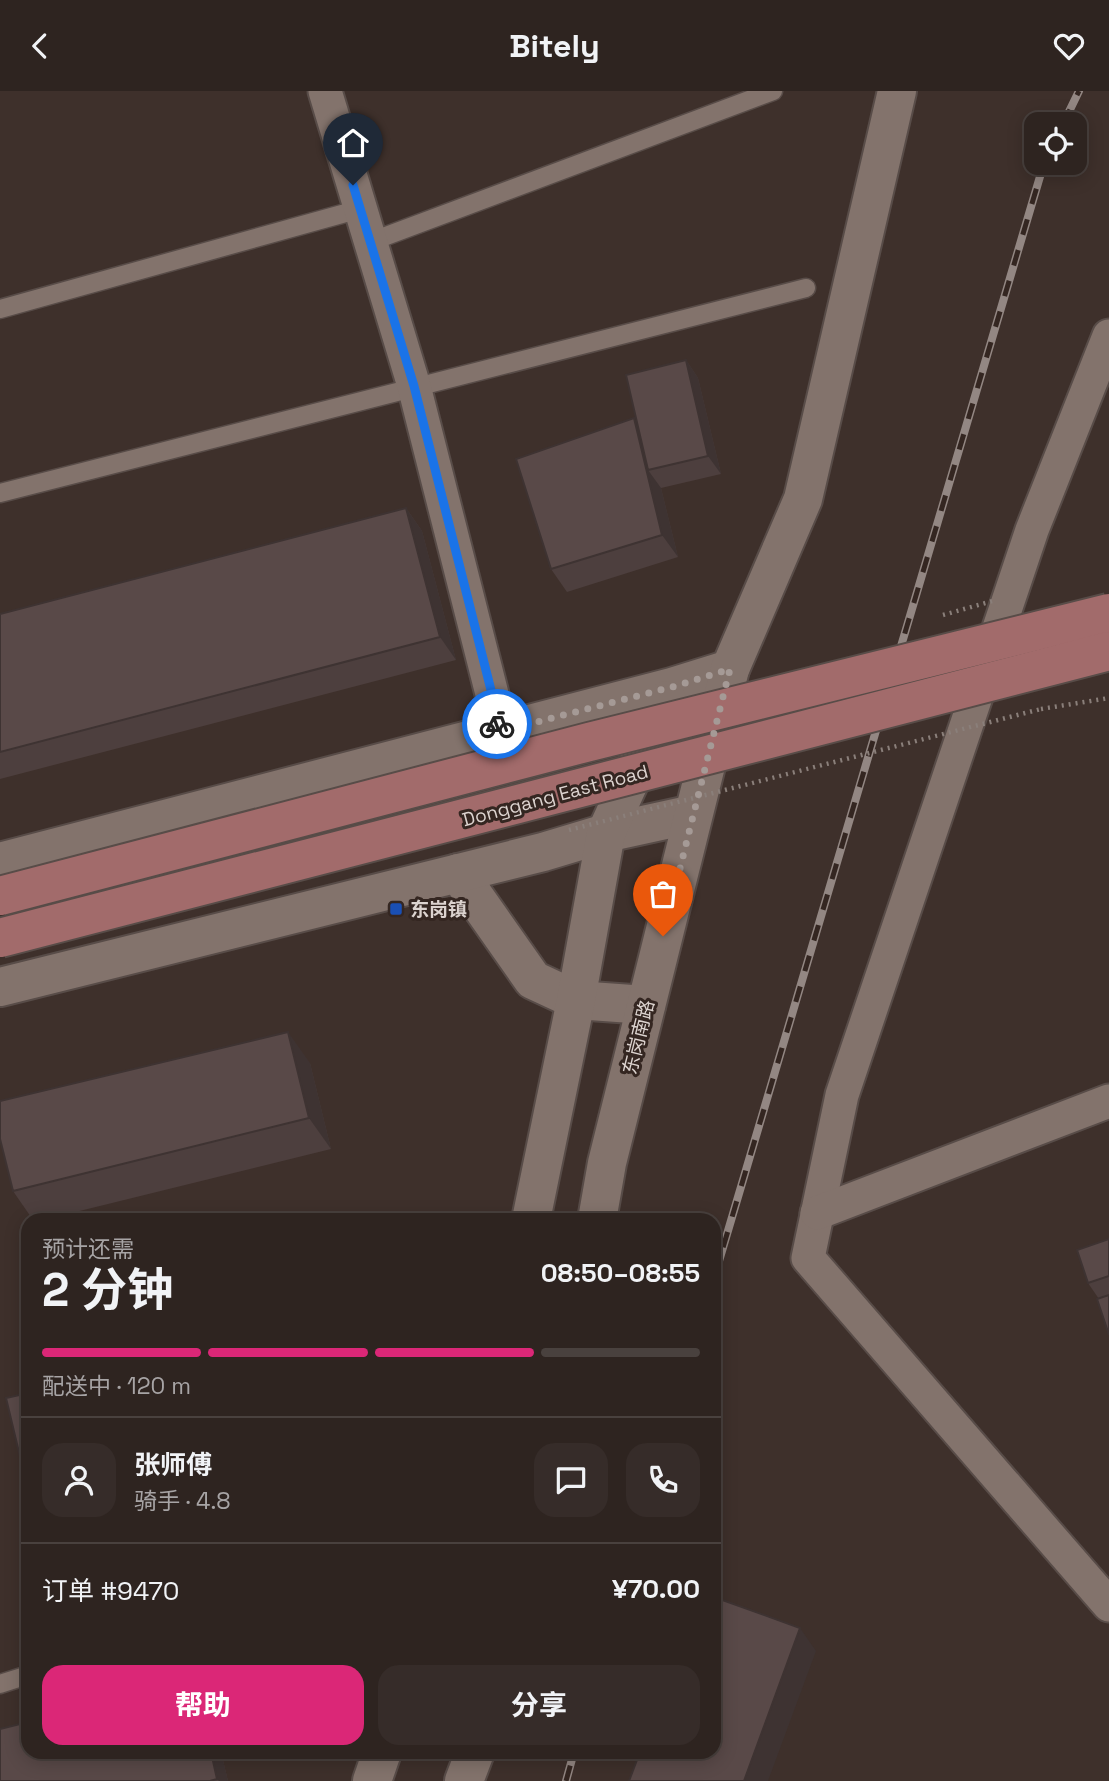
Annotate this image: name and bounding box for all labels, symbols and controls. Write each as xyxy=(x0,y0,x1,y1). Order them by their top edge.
text: Bitely xyxy=(509,26,600,66)
icon: back xyxy=(21,27,59,65)
icon: heart xyxy=(1050,27,1088,65)
map controls xyxy=(1024,112,1087,175)
button: locate xyxy=(1024,112,1087,175)
pin xyxy=(323,113,383,185)
icon: home xyxy=(334,124,372,162)
courier xyxy=(462,689,532,759)
icon: bike xyxy=(478,705,516,743)
street label: Donggang East Road xyxy=(459,759,651,832)
pin xyxy=(633,864,693,936)
icon: bag xyxy=(644,875,682,913)
place label: 东岗镇 xyxy=(410,897,467,922)
marker: 东岗镇 xyxy=(388,901,404,917)
street label: 东岗南路 xyxy=(617,997,660,1077)
text: 预计还需 xyxy=(42,1234,134,1264)
text: 08:50–08:55 xyxy=(541,1256,700,1290)
text: 2 分钟 xyxy=(42,1261,173,1319)
text: 配送中 · 120 m xyxy=(42,1371,191,1401)
button: person xyxy=(42,1443,116,1517)
button: chat xyxy=(534,1443,608,1517)
button: phone xyxy=(626,1443,700,1517)
text: 张师傅 xyxy=(134,1448,212,1482)
text: 骑手 · 4.8 xyxy=(134,1486,231,1516)
text: ¥70.00 xyxy=(612,1572,700,1606)
text: 订单 #9470 xyxy=(42,1574,179,1608)
button: 帮助 xyxy=(42,1665,364,1745)
button: 分享 xyxy=(378,1665,700,1745)

